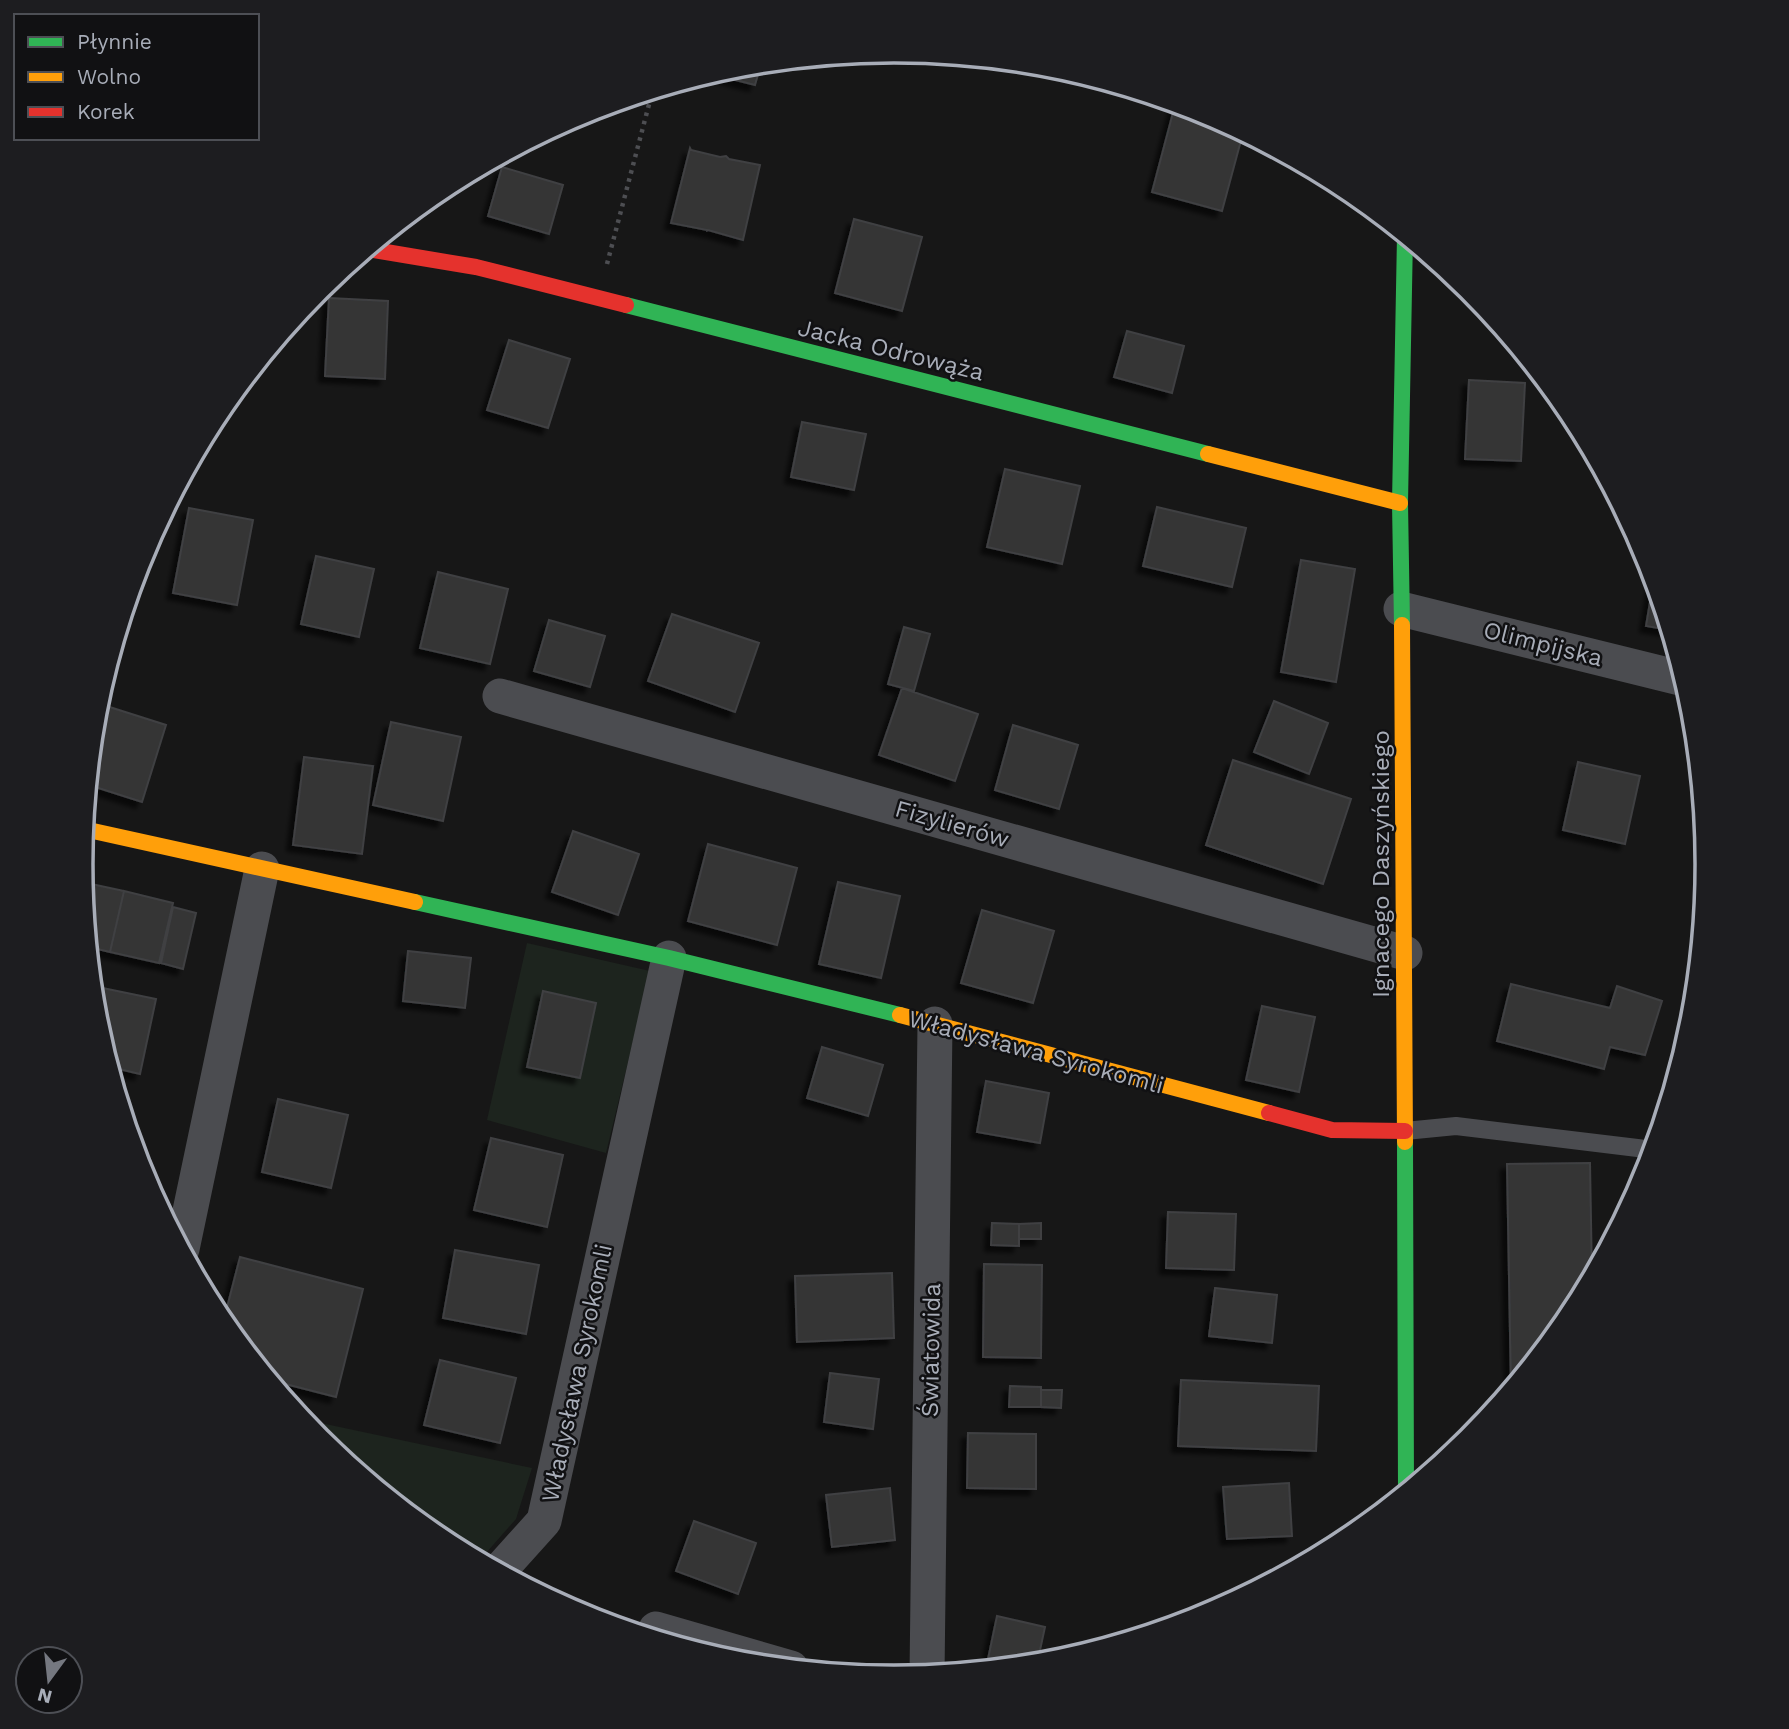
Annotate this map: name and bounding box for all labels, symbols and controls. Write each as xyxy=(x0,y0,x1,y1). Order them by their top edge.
legend xyxy=(14,14,259,140)
text: Płynnie xyxy=(77,29,152,54)
text: Wolno xyxy=(77,64,141,89)
text: Korek xyxy=(77,99,135,124)
street label: Jacka Odrowąża xyxy=(795,313,987,387)
street label: Olimpijska xyxy=(1480,616,1606,672)
street label: Ignacego Daszyńskiego xyxy=(1367,730,1395,998)
street label: Fizylierów xyxy=(892,794,1012,854)
street label: Władysława Syrokomli xyxy=(905,1004,1167,1100)
street label: Władysława Syrokomli xyxy=(536,1241,618,1505)
street label: Światowida xyxy=(916,1283,946,1417)
north arrow xyxy=(14,1645,84,1715)
text: N xyxy=(35,1683,55,1709)

